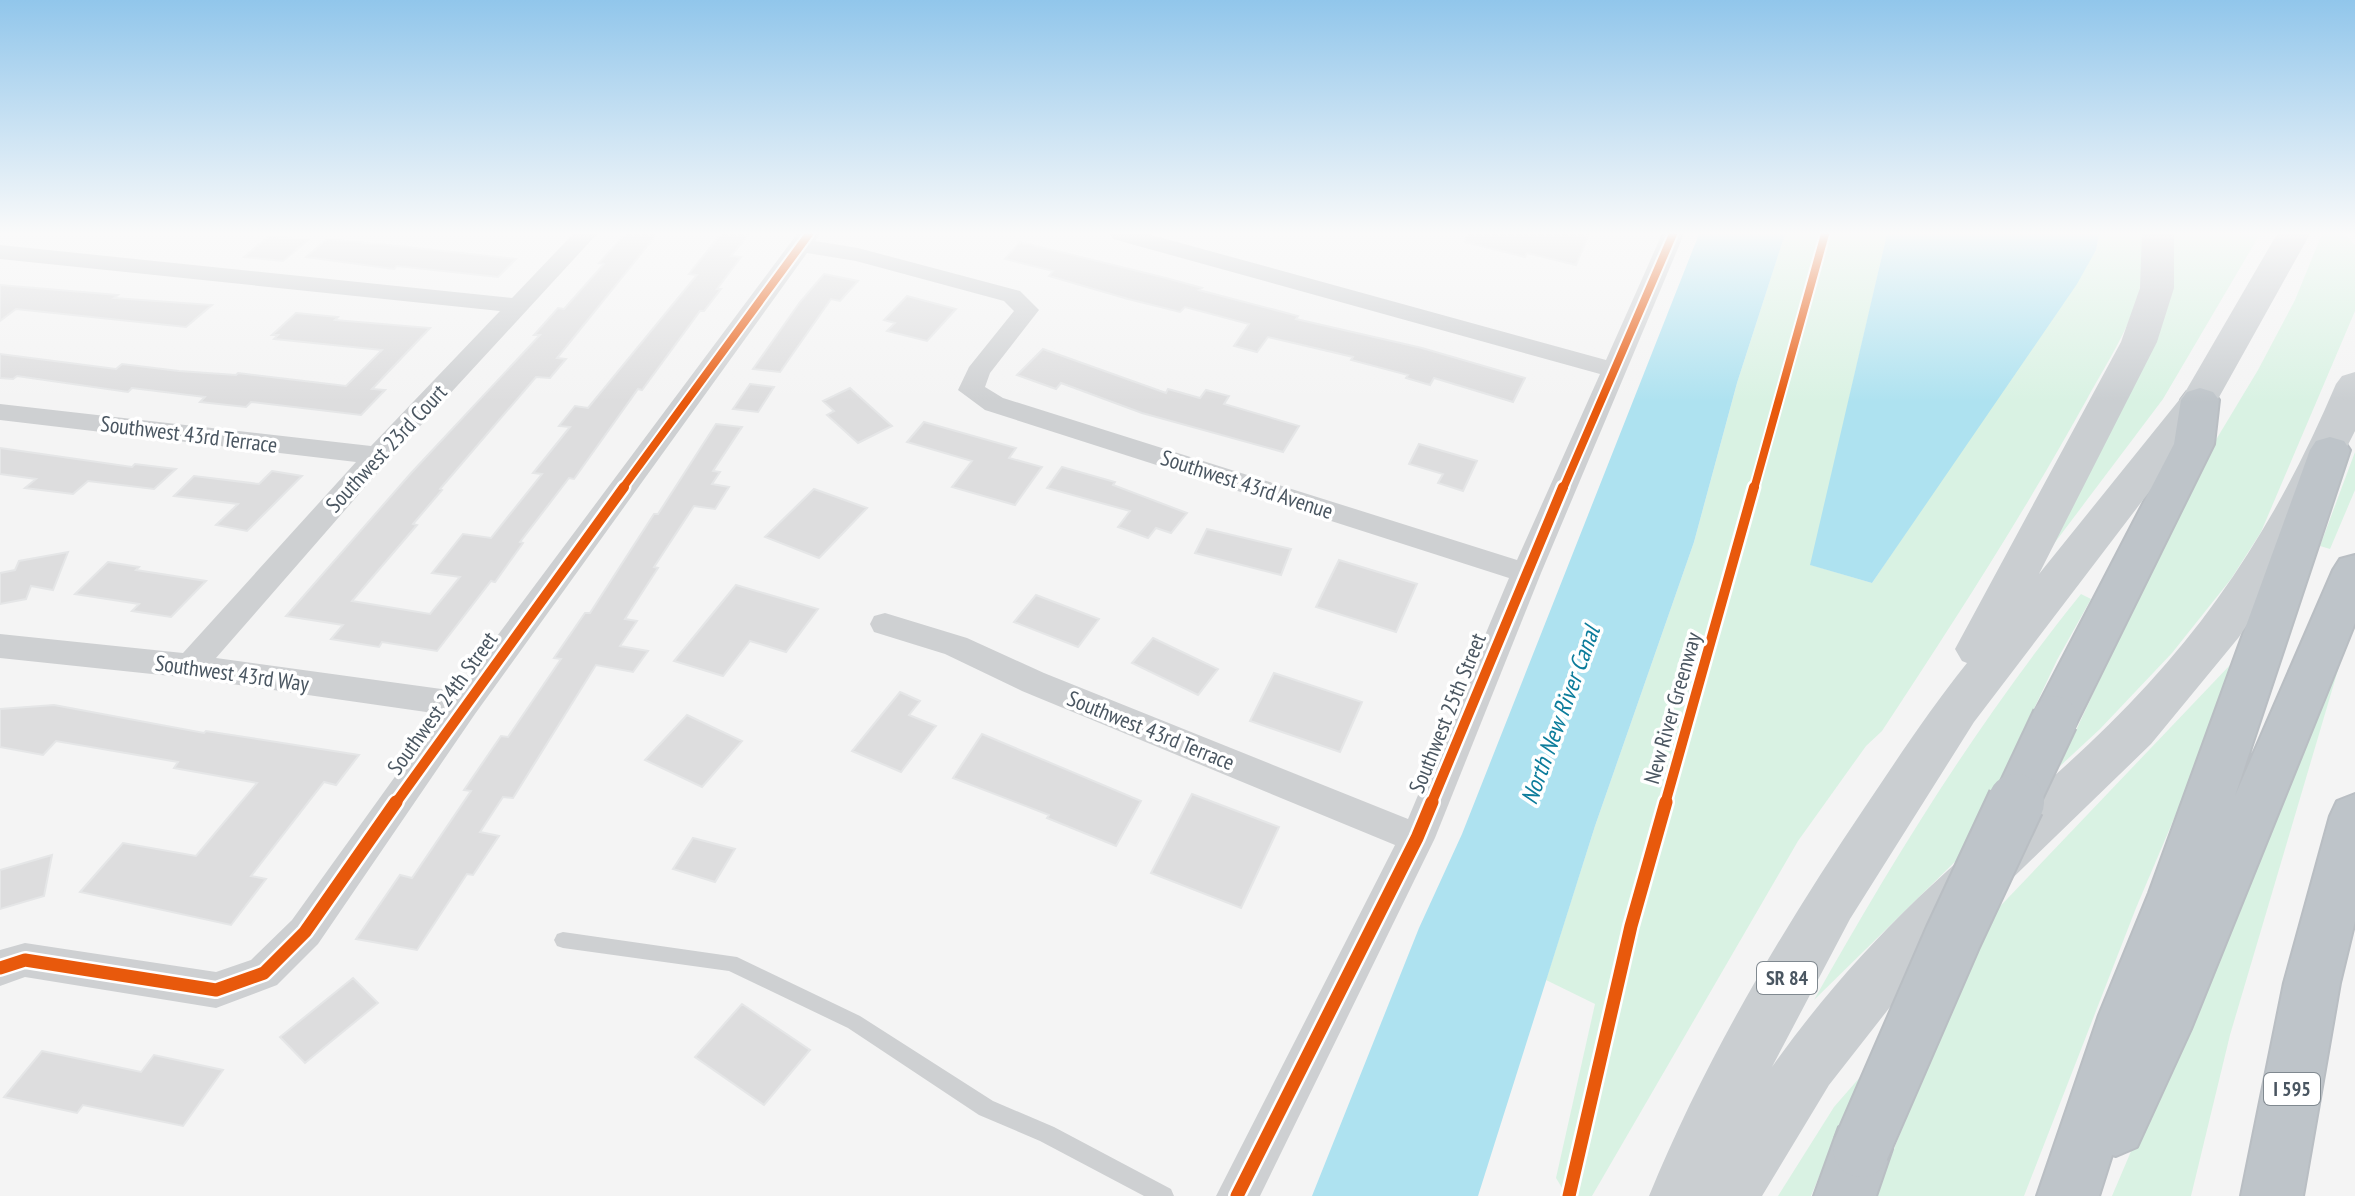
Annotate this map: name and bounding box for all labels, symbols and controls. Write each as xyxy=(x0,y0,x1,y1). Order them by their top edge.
street label: Southwest 23rd Court xyxy=(319,378,453,518)
street label: Southwest 43rd Terrace xyxy=(99,409,279,459)
street label: Southwest 43rd Avenue xyxy=(1157,443,1337,525)
water label: North New River Canal xyxy=(1513,619,1607,809)
street label: Southwest 24th Street xyxy=(381,626,503,780)
street label: New River Greenway xyxy=(1637,628,1707,787)
street label: Southwest 25th Street xyxy=(1402,629,1492,797)
street label: Southwest 43rd Way xyxy=(153,648,311,698)
street label: Southwest 43rd Terrace xyxy=(1063,684,1239,776)
road number: SR 84 xyxy=(1757,962,1817,994)
road number: I 595 xyxy=(2264,1073,2320,1105)

